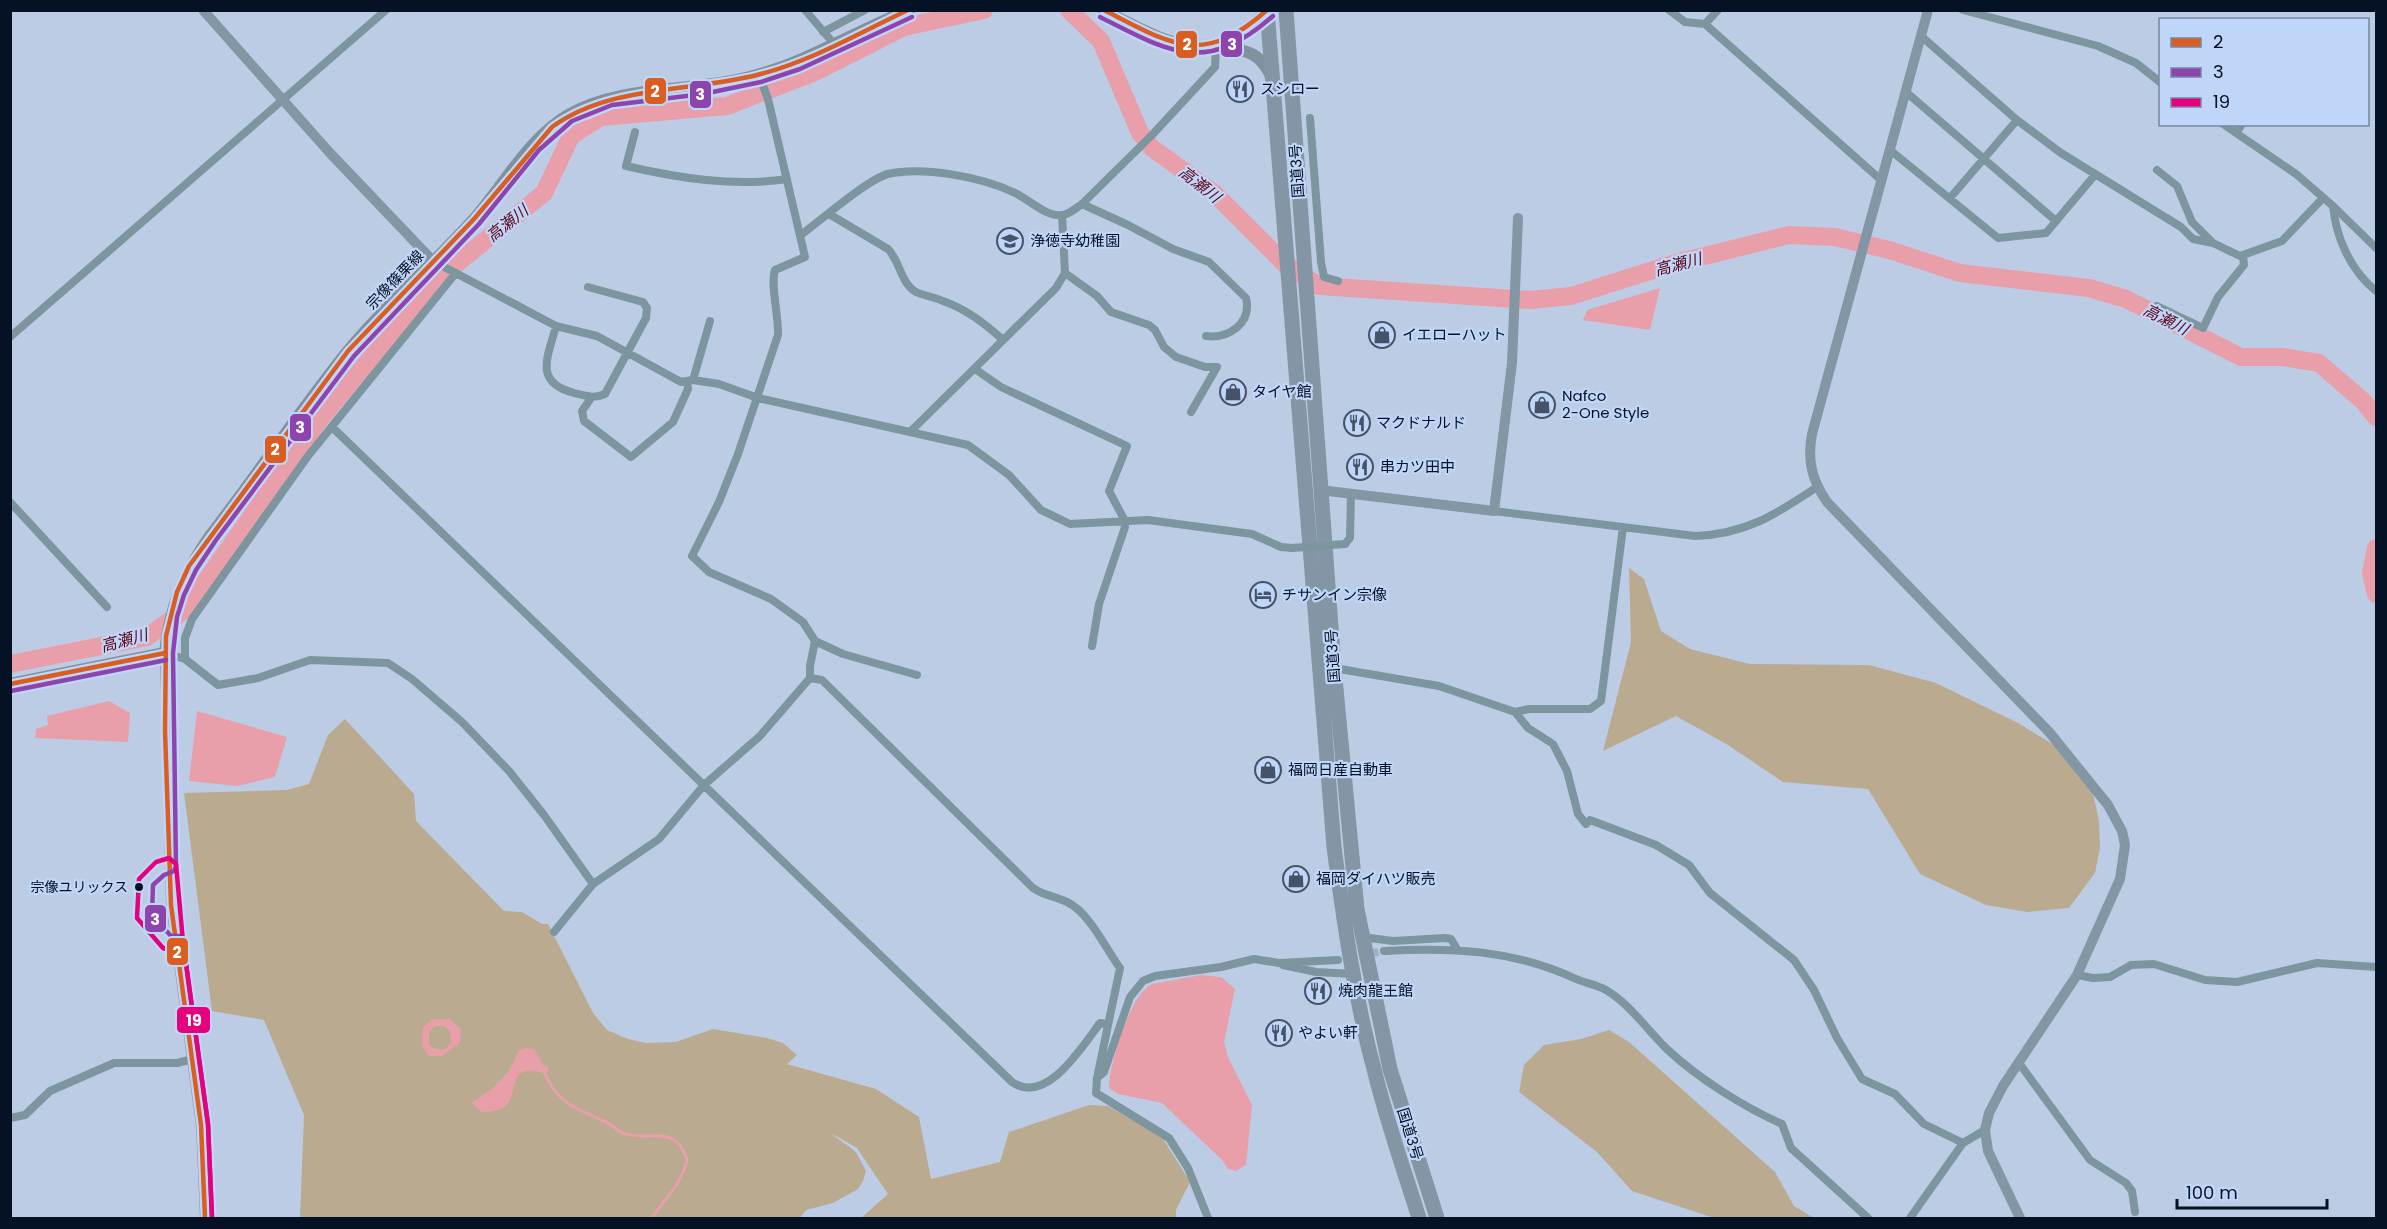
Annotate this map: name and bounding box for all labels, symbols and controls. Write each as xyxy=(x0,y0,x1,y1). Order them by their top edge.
legend xyxy=(2159,18,2369,126)
text: 2 xyxy=(2213,29,2223,54)
line badge: 2 xyxy=(1175,30,1198,59)
line badge: 3 xyxy=(1220,30,1243,58)
text: 2 xyxy=(1182,33,1192,56)
text: 3 xyxy=(1227,33,1237,56)
text: 3 xyxy=(2213,59,2224,84)
restaurant icon: スシロー xyxy=(1225,74,1255,104)
line badge: 2 xyxy=(644,77,667,105)
place label: スシロー xyxy=(1260,78,1320,99)
text: 2 xyxy=(650,80,660,103)
line badge: 3 xyxy=(689,80,712,109)
text: 3 xyxy=(695,83,705,106)
text: 19 xyxy=(2213,89,2230,114)
street label: 国道3号 xyxy=(1284,143,1309,199)
water label: 高瀬川 xyxy=(1174,161,1227,209)
water label: 高瀬川 xyxy=(481,198,535,247)
school or university icon: 浄徳寺幼稚園 xyxy=(995,226,1025,256)
place label: 浄徳寺幼稚園 xyxy=(1030,230,1120,251)
street label: 宗像篠栗線 xyxy=(361,245,428,314)
water label: 高瀬川 xyxy=(1652,247,1706,282)
water label: 高瀬川 xyxy=(2139,298,2194,341)
shop icon: イエローハット xyxy=(1367,320,1397,350)
place label: イエローハット xyxy=(1402,324,1507,345)
shop icon: タイヤ館 xyxy=(1218,377,1248,407)
place label: タイヤ館 xyxy=(1252,381,1312,402)
place label: Nafco 2-One Style xyxy=(1562,385,1649,423)
shop icon: Nafco 2-One Style xyxy=(1527,390,1557,420)
restaurant icon: マクドナルド xyxy=(1342,408,1372,438)
place label: マクドナルド xyxy=(1376,412,1466,433)
line badge: 3 xyxy=(289,413,312,442)
text: 3 xyxy=(295,416,305,439)
line badge: 2 xyxy=(264,435,287,464)
text: 2 xyxy=(270,438,280,461)
restaurant icon: 串カツ田中 xyxy=(1345,452,1375,482)
place label: 串カツ田中 xyxy=(1380,456,1455,477)
hotel icon: チサンイン宗像 xyxy=(1248,580,1278,610)
place label: チサンイン宗像 xyxy=(1282,584,1387,605)
water label: 高瀬川 xyxy=(98,623,152,658)
street label: 国道3号 xyxy=(1320,628,1345,684)
shop icon: 福岡日産自動車 xyxy=(1253,755,1283,785)
place label: 福岡日産自動車 xyxy=(1288,759,1393,780)
shop icon: 福岡ダイハツ販売 xyxy=(1281,864,1311,894)
place label: 福岡ダイハツ販売 xyxy=(1316,868,1436,889)
place label: 宗像ユリックス xyxy=(30,877,128,897)
marker: 宗像ユリックス xyxy=(133,881,145,893)
line badge: 3 xyxy=(144,904,167,933)
text: 3 xyxy=(150,908,160,931)
line badge: 2 xyxy=(166,937,189,966)
text: 2 xyxy=(172,941,182,964)
restaurant icon: 焼肉龍王館 xyxy=(1303,976,1333,1006)
place label: 焼肉龍王館 xyxy=(1338,980,1413,1001)
line badge: 19 xyxy=(176,1006,211,1034)
text: 19 xyxy=(186,1009,202,1032)
restaurant icon: やよい軒 xyxy=(1264,1018,1294,1048)
place label: やよい軒 xyxy=(1298,1022,1358,1043)
street label: 国道3号 xyxy=(1393,1105,1428,1163)
scale bar xyxy=(2177,1172,2327,1210)
text: 100 m xyxy=(2186,1180,2238,1205)

